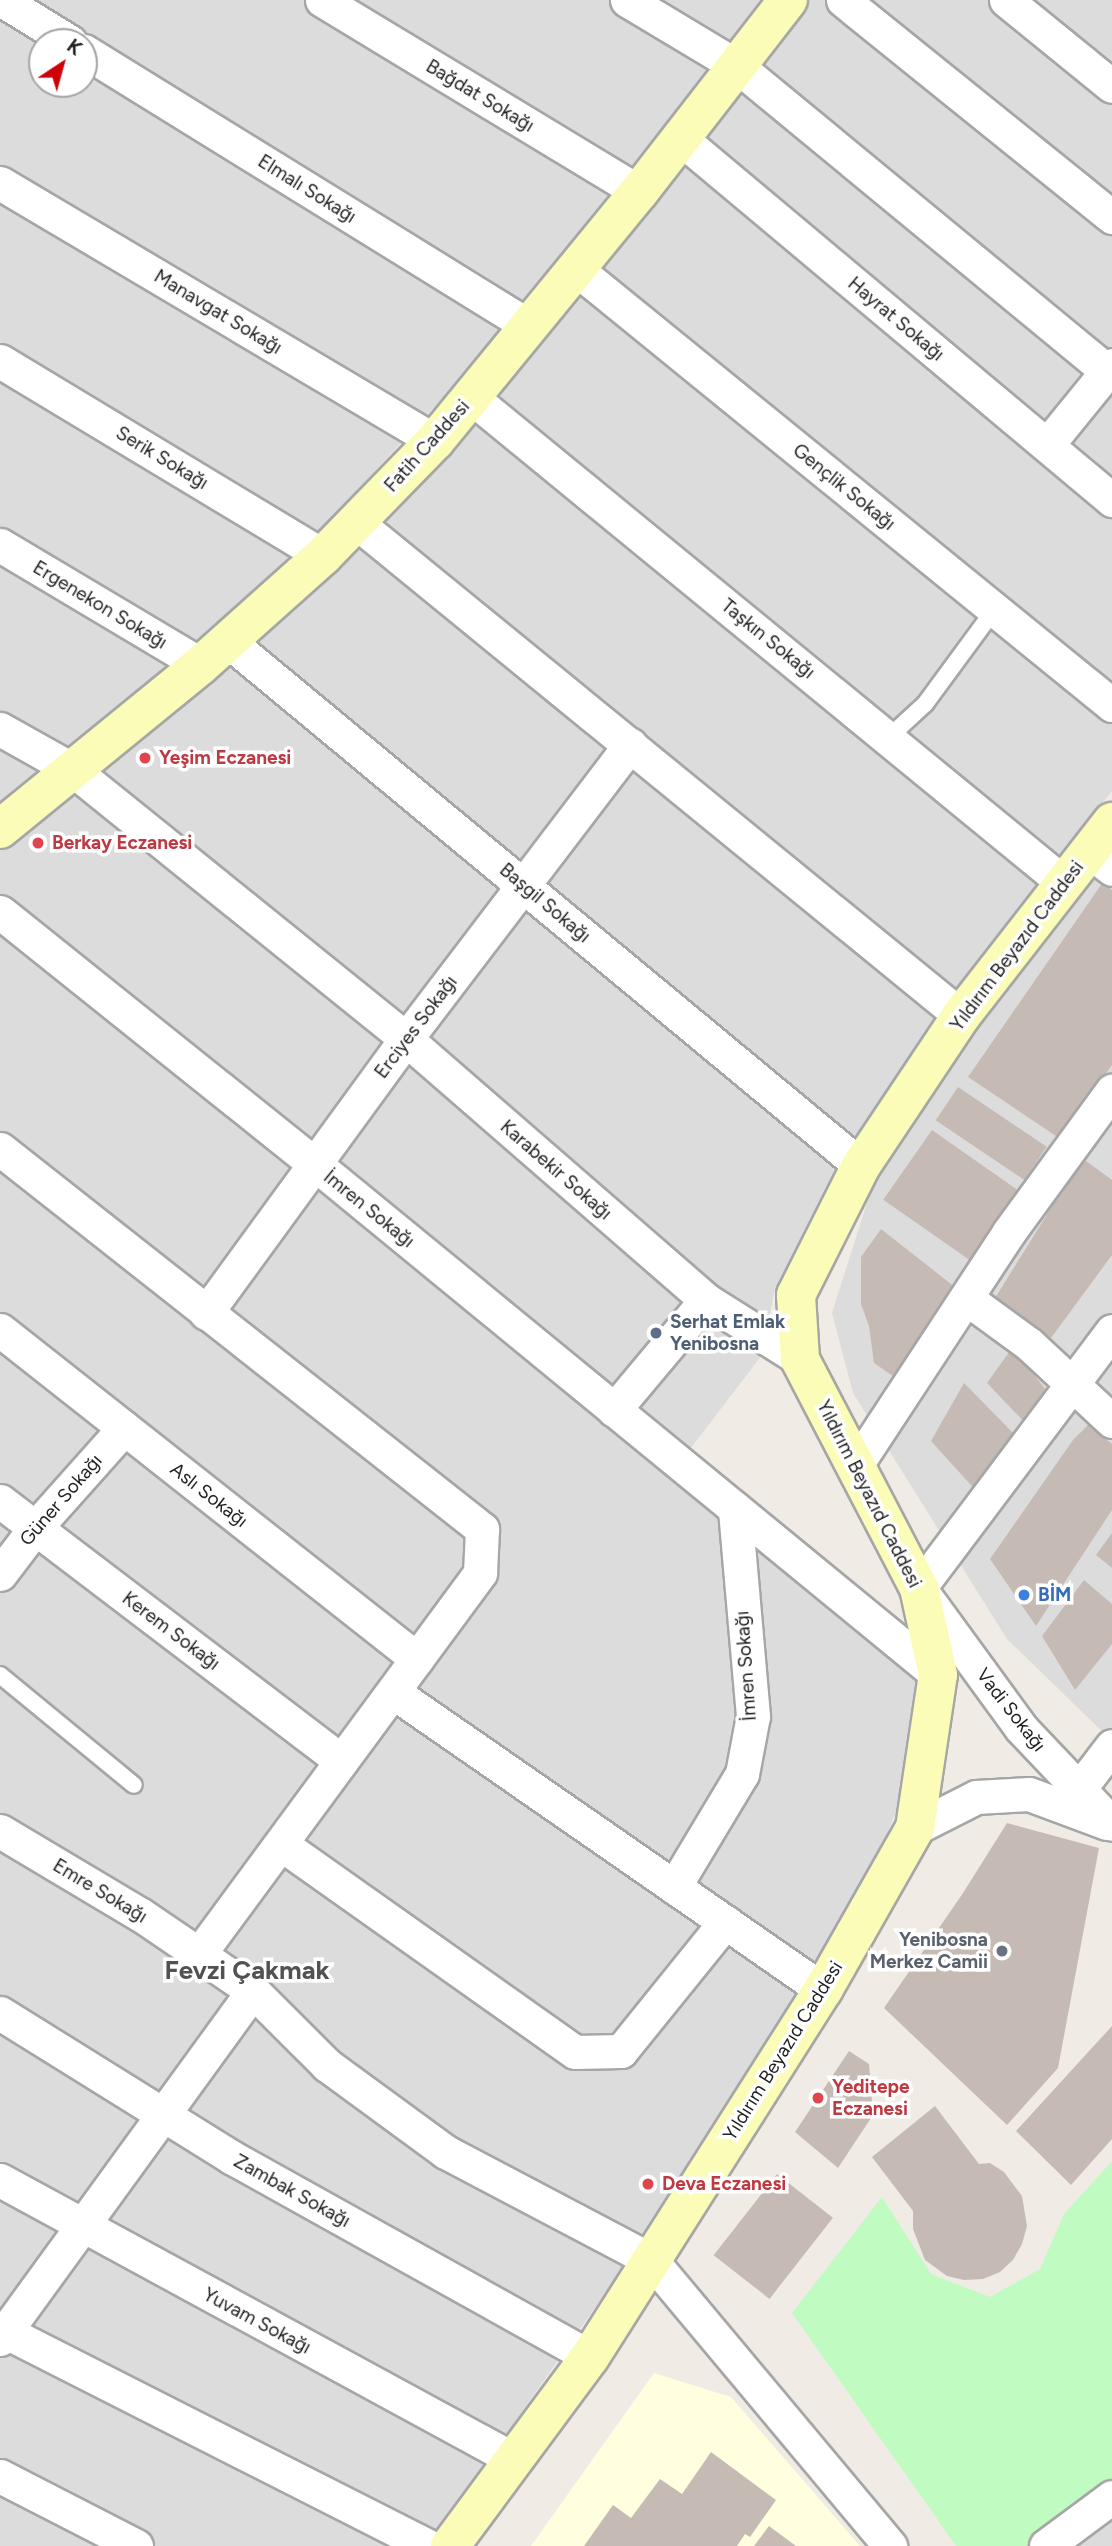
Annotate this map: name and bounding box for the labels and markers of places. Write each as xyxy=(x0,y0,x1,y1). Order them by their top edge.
place label: Yeşim Eczanesi xyxy=(159,747,291,769)
marker: Yeşim Eczanesi xyxy=(137,750,153,766)
place label: Berkay Eczanesi xyxy=(52,832,192,854)
marker: Berkay Eczanesi xyxy=(30,835,46,851)
place label: Serhat Emlak Yenibosna xyxy=(670,1311,785,1355)
marker: Serhat Emlak Yenibosna xyxy=(648,1325,664,1341)
place label: BİM xyxy=(1038,1584,1071,1606)
marker: BİM xyxy=(1016,1587,1032,1603)
place label: Yenibosna Merkez Camii xyxy=(870,1929,988,1973)
marker: Yenibosna Merkez Camii xyxy=(994,1943,1010,1959)
place label: Yeditepe Eczanesi xyxy=(832,2076,909,2120)
marker: Yeditepe Eczanesi xyxy=(810,2090,826,2106)
place label: Deva Eczanesi xyxy=(662,2173,786,2195)
marker: Deva Eczanesi xyxy=(640,2176,656,2192)

